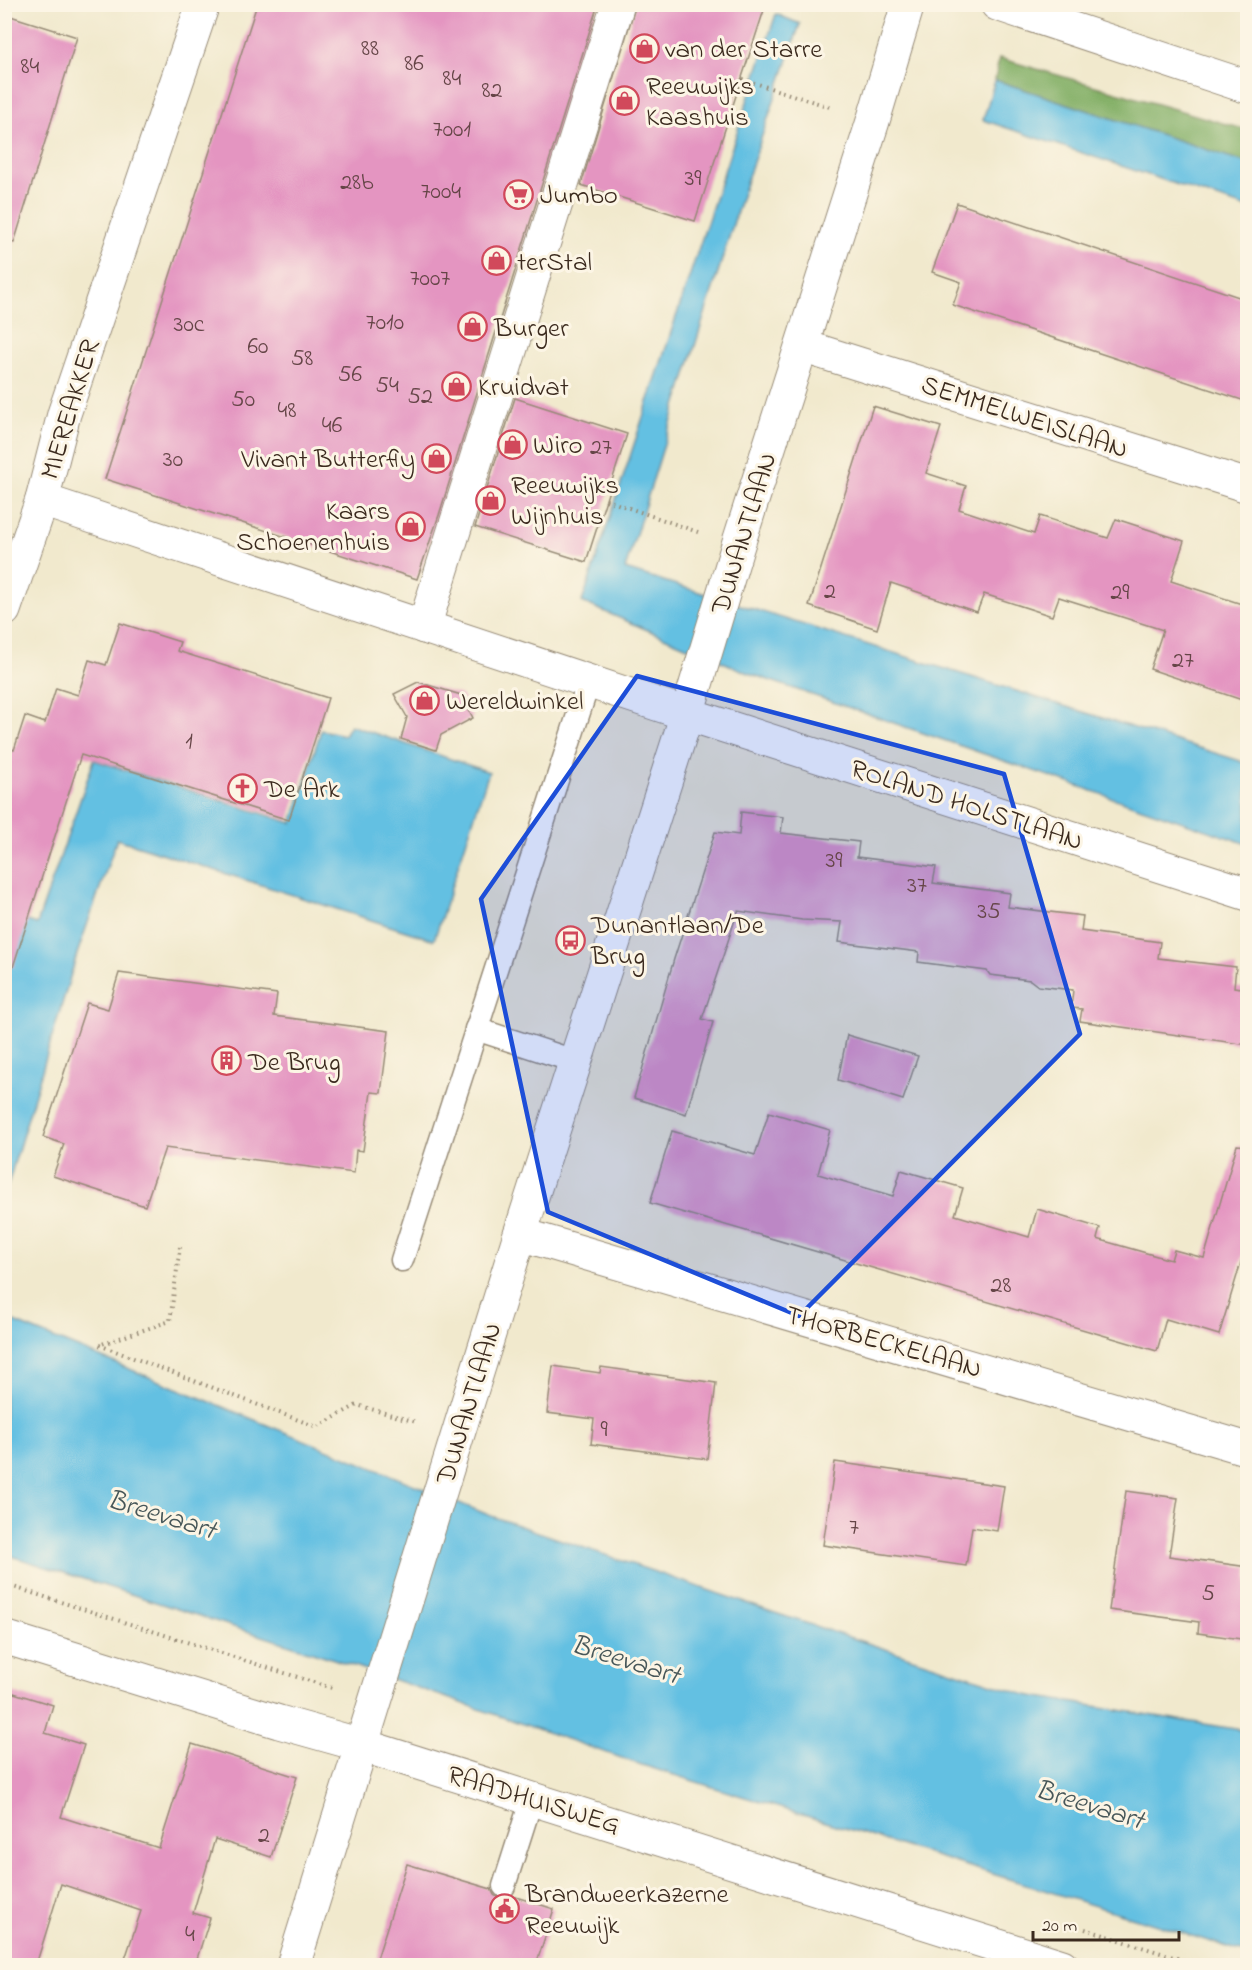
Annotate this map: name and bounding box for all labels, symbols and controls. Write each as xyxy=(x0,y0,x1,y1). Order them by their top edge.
place label: van der Starre xyxy=(665,31,823,70)
house number: 88 xyxy=(361,32,379,67)
shop icon: van der Starre xyxy=(628,32,660,64)
house number: 86 xyxy=(404,47,424,82)
house number: 84 xyxy=(21,50,40,85)
house number: 84 xyxy=(443,62,462,97)
place label: Reeuwijks Kaashuis xyxy=(646,68,754,138)
house number: 82 xyxy=(482,74,503,109)
shop icon: Reeuwijks Kaashuis xyxy=(609,85,641,117)
house number: 7001 xyxy=(433,113,471,148)
house number: 39 xyxy=(684,162,702,197)
house number: 28b xyxy=(340,166,374,201)
house number: 7004 xyxy=(421,175,461,210)
place label: Jumbo xyxy=(540,177,618,216)
supermarket icon: Jumbo xyxy=(503,178,535,210)
place label: terStal xyxy=(517,244,592,283)
shop icon: terStal xyxy=(480,245,512,277)
house number: 7007 xyxy=(410,262,450,297)
house number: 7010 xyxy=(366,306,404,341)
house number: 30c xyxy=(174,308,205,343)
place label: Burger xyxy=(493,310,569,349)
shop icon: Burger xyxy=(457,311,489,343)
house number: 60 xyxy=(248,330,268,365)
street label: MIEREAKKER xyxy=(32,335,111,485)
house number: 58 xyxy=(291,342,313,377)
house number: 56 xyxy=(338,358,363,393)
street label: SEMMELWEISLAAN xyxy=(916,367,1133,470)
house number: 54 xyxy=(375,369,399,404)
place label: Kruidvat xyxy=(478,369,569,408)
shop icon: Kruidvat xyxy=(441,370,473,402)
house number: 52 xyxy=(407,380,433,415)
house number: 50 xyxy=(231,383,255,418)
house number: 48 xyxy=(278,394,296,429)
house number: 46 xyxy=(322,409,343,444)
place label: Wiro xyxy=(533,427,583,466)
shop icon: Wiro xyxy=(496,428,528,460)
house number: 27 xyxy=(590,431,612,466)
place label: Vivant Butterfly xyxy=(240,441,415,480)
shop icon: Vivant Butterfly xyxy=(420,442,452,474)
house number: 30 xyxy=(163,443,183,478)
street label: DUNANTLAAN xyxy=(702,448,788,620)
place label: Reeuwijks Wijnhuis xyxy=(511,467,619,537)
shop icon: Reeuwijks Wijnhuis xyxy=(474,484,506,516)
place label: Kaars Schoenenhuis xyxy=(236,493,390,563)
shop icon: Kaars Schoenenhuis xyxy=(395,510,427,542)
house number: 2 xyxy=(824,575,836,610)
house number: 29 xyxy=(1110,576,1130,611)
house number: 27 xyxy=(1172,644,1194,679)
place label: Wereldwinkel xyxy=(446,683,584,722)
shop icon: Wereldwinkel xyxy=(409,684,441,716)
house number: 1 xyxy=(185,725,193,760)
street label: ROLAND HOLSTLAAN xyxy=(845,750,1087,862)
place label: De Ark xyxy=(263,771,340,810)
church icon: De Ark xyxy=(227,772,259,804)
house number: 39 xyxy=(825,844,843,879)
house number: 37 xyxy=(907,869,927,904)
house number: 35 xyxy=(977,895,1001,930)
place label: Dunantlaan/De Brug xyxy=(590,907,765,977)
bus stop icon: Dunantlaan/De Brug xyxy=(554,924,586,956)
place label: De Brug xyxy=(247,1044,341,1083)
building icon: De Brug xyxy=(211,1045,243,1077)
house number: 28 xyxy=(991,1269,1011,1304)
street label: THORBECKELAAN xyxy=(781,1297,986,1390)
street label: DUNANTLAAN xyxy=(427,1318,513,1490)
house number: 9 xyxy=(600,1413,608,1448)
water label: Breevaart xyxy=(102,1480,223,1553)
house number: 7 xyxy=(849,1511,859,1546)
house number: 5 xyxy=(1201,1577,1215,1612)
water label: Breevaart xyxy=(566,1625,687,1698)
street label: RAADHUISWEG xyxy=(442,1757,624,1846)
water label: Breevaart xyxy=(1030,1770,1151,1843)
house number: 2 xyxy=(258,1819,270,1854)
place label: Brandweerkazerne Reeuwijk xyxy=(524,1876,729,1946)
public building icon: Brandweerkazerne Reeuwijk xyxy=(488,1893,520,1925)
scale bar xyxy=(1033,1904,1178,1942)
text: 20 m xyxy=(1042,1914,1077,1940)
house number: 4 xyxy=(185,1918,195,1953)

